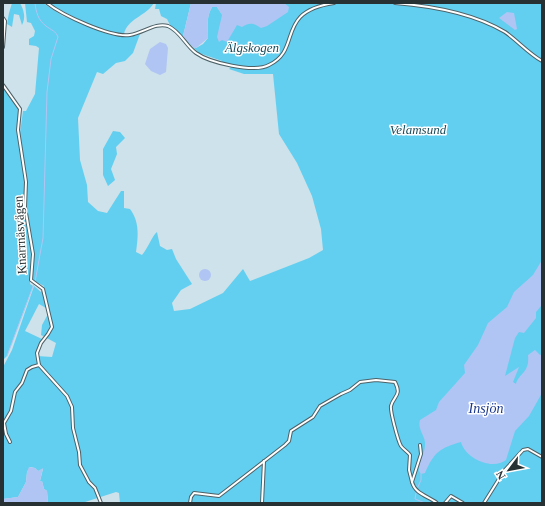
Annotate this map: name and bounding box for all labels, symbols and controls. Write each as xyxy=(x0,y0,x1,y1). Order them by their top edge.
park label: Älgskogen xyxy=(224,40,279,55)
park label: Velamsund xyxy=(390,122,447,137)
street label: Knarrnäsvägen xyxy=(10,195,30,275)
water label: Insjön xyxy=(468,401,504,416)
north arrow xyxy=(489,450,529,490)
text: N xyxy=(493,469,508,482)

